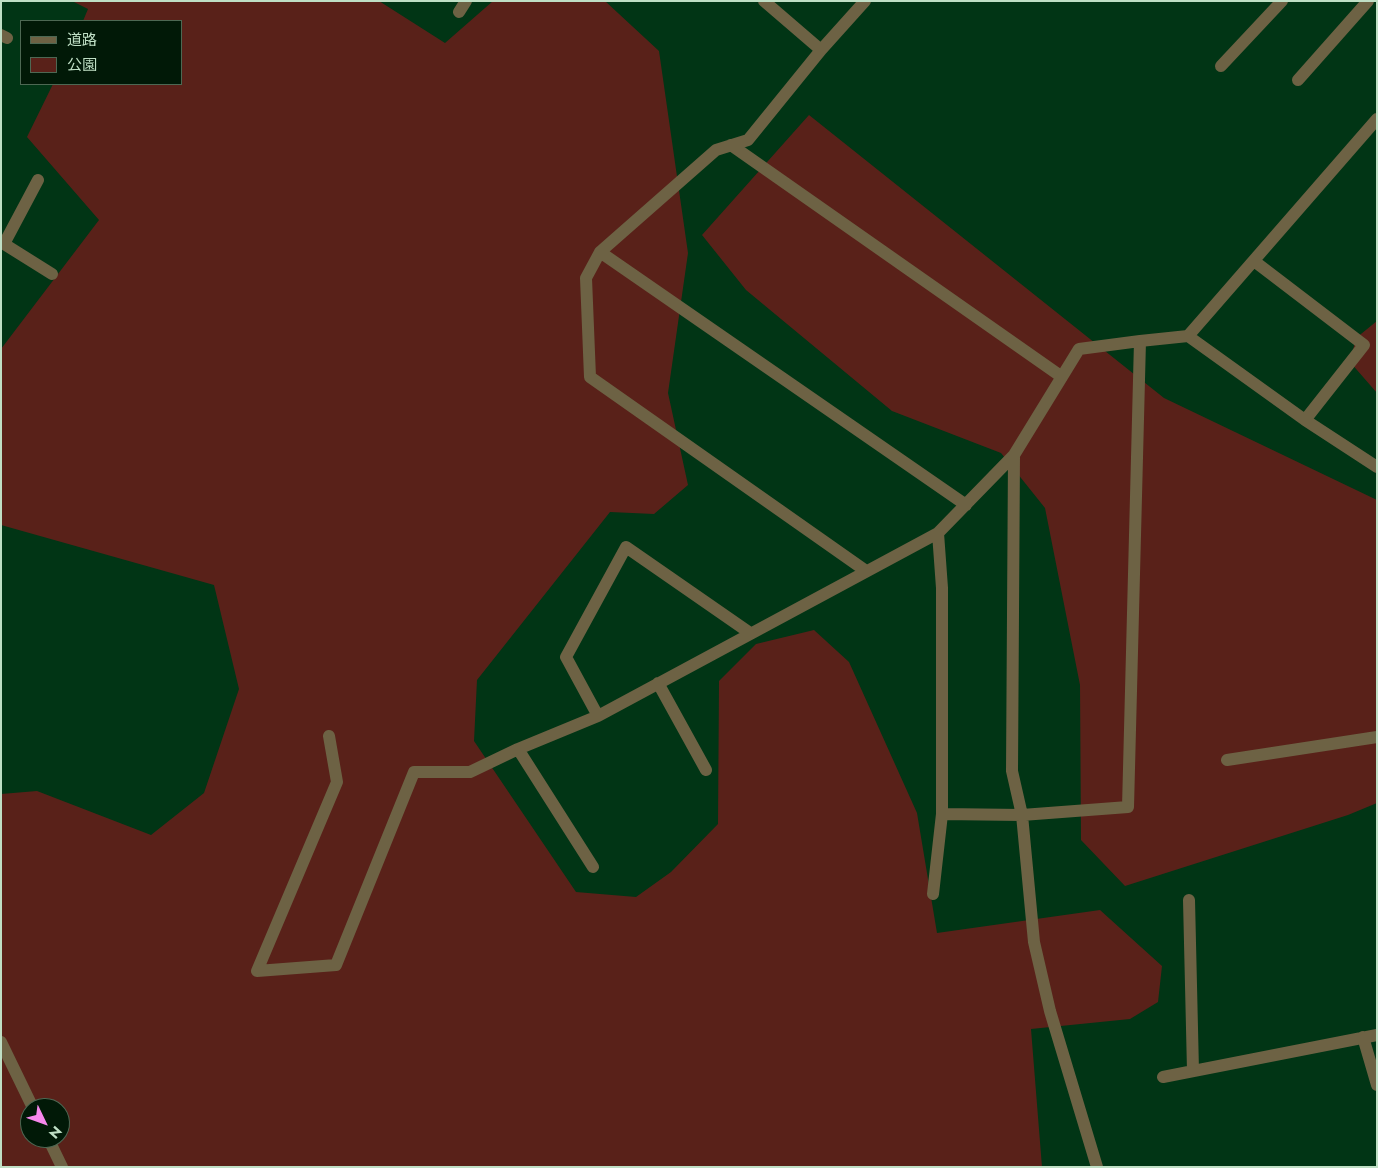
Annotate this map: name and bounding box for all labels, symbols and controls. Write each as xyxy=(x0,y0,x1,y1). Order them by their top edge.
legend xyxy=(20,20,182,85)
text: 道路 xyxy=(67,29,97,51)
text: 公園 xyxy=(67,54,97,76)
north arrow xyxy=(20,1098,70,1148)
text: N xyxy=(44,1122,67,1143)

